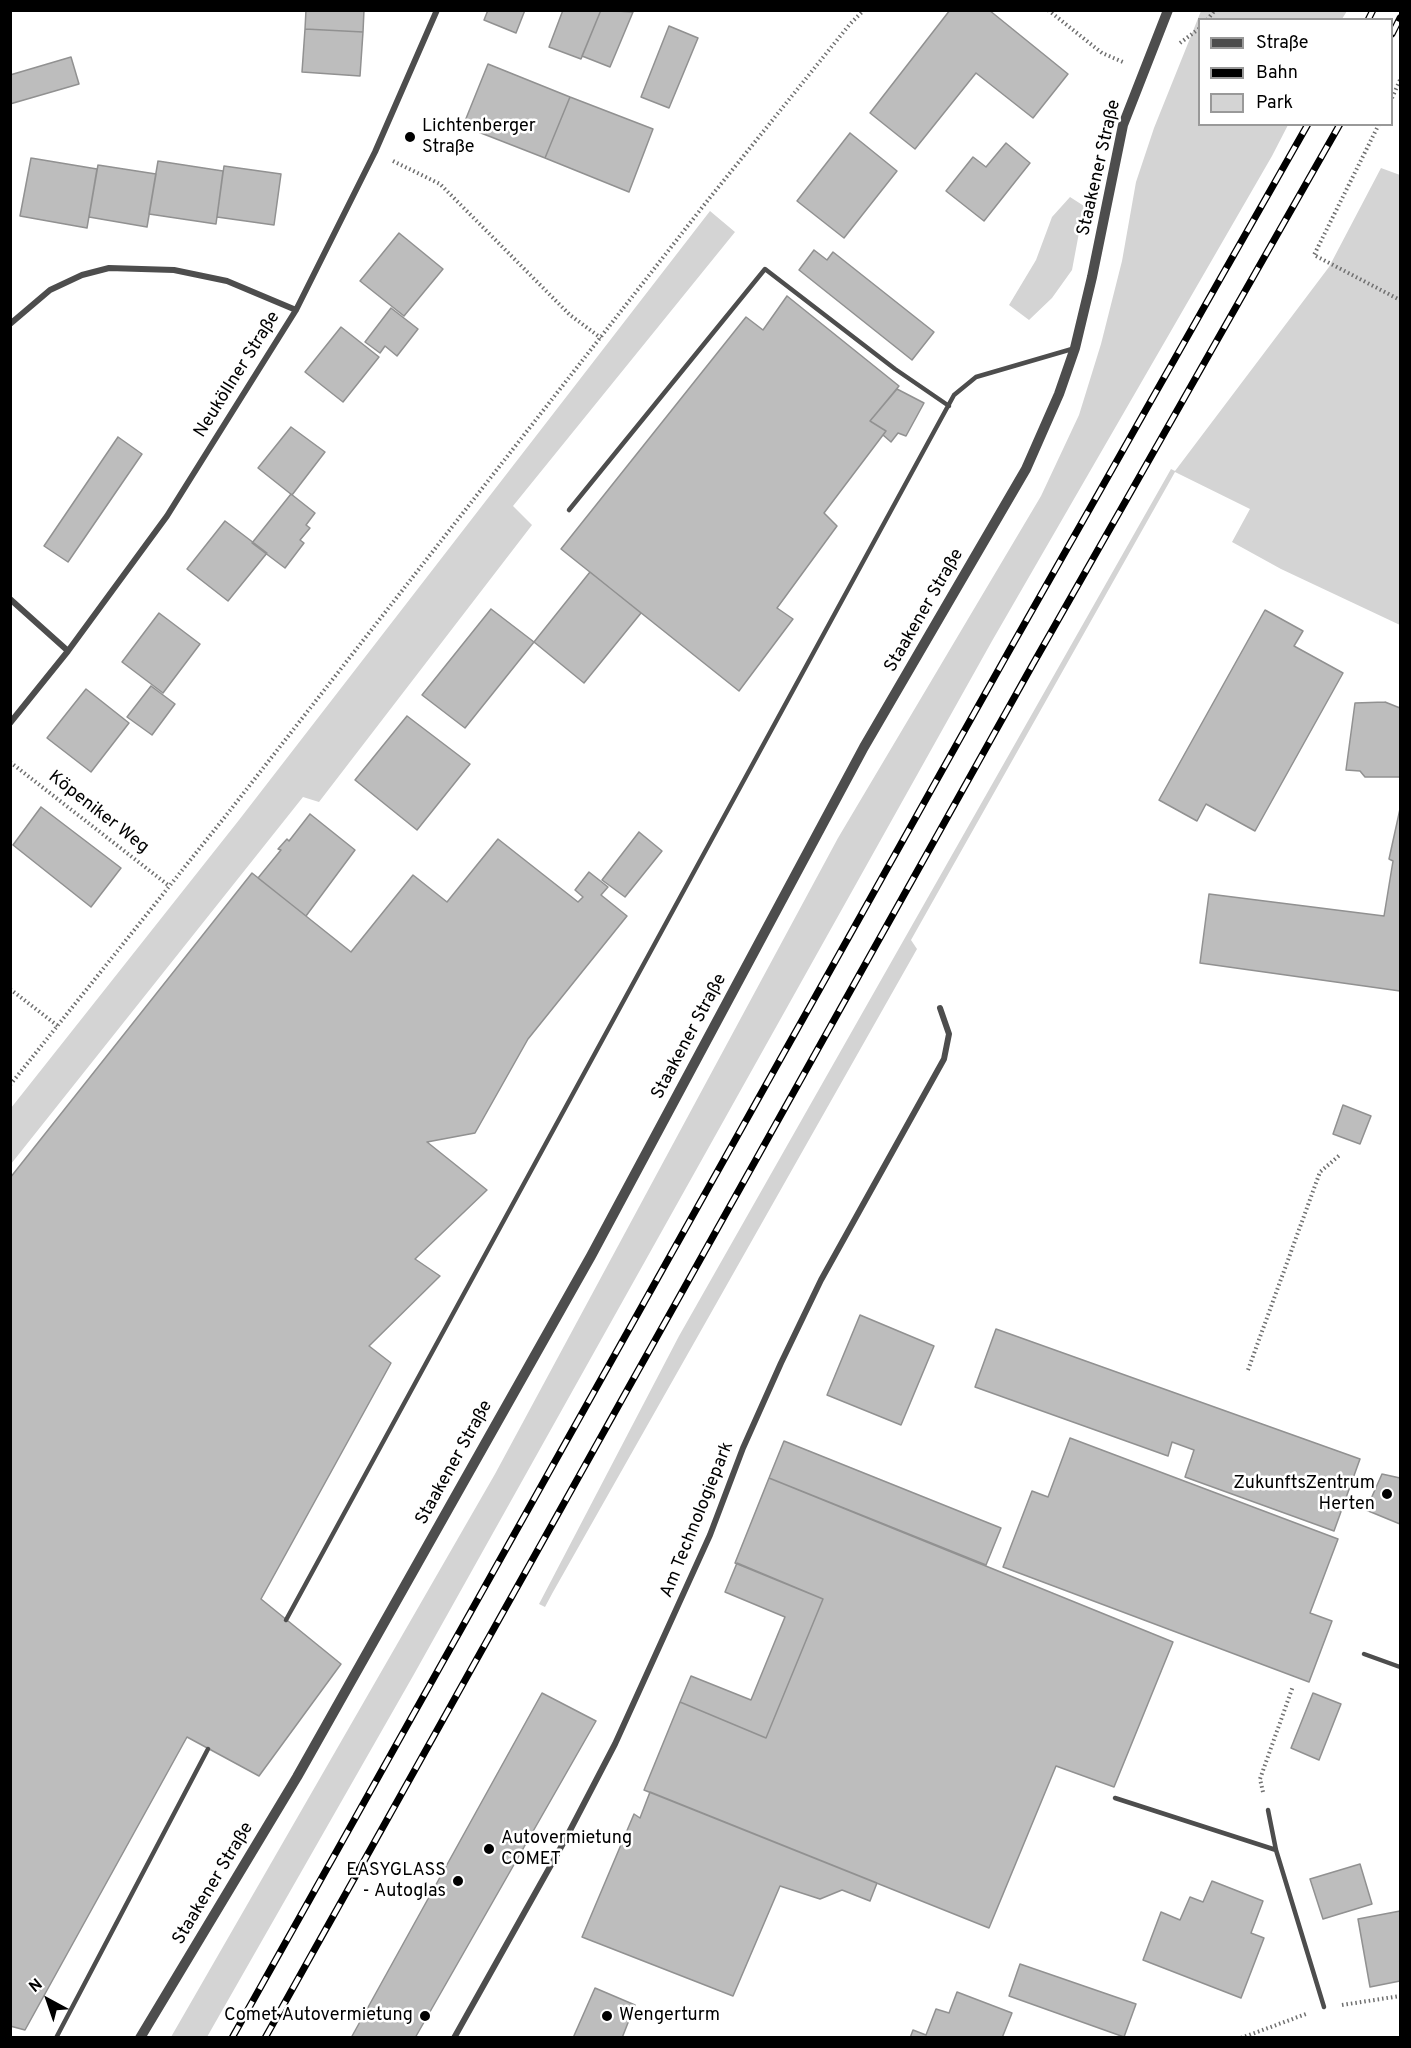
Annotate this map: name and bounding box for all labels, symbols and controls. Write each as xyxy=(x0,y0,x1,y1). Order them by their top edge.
legend xyxy=(1198,18,1393,126)
text: Straße xyxy=(1256,32,1308,55)
text: Bahn xyxy=(1256,62,1298,85)
text: Park xyxy=(1256,92,1293,115)
street label: Staakener Straße xyxy=(1074,98,1126,238)
place label: Lichtenberger Straße xyxy=(422,116,536,158)
marker: Lichtenberger Straße xyxy=(403,130,417,144)
street label: Neuköllner Straße xyxy=(190,308,286,442)
street label: Staakener Straße xyxy=(881,545,969,677)
street label: Köpeniker Weg xyxy=(43,767,153,859)
street label: Staakener Straße xyxy=(648,971,732,1103)
street label: Staakener Straße xyxy=(412,1397,498,1529)
street label: Am Technologiepark xyxy=(657,1439,739,1601)
place label: ZukunftsZentrum Herten xyxy=(1233,1473,1375,1516)
marker: ZukunftsZentrum Herten xyxy=(1380,1487,1394,1501)
street label: Staakener Straße xyxy=(169,1819,259,1949)
place label: Autovermietung COMET xyxy=(501,1828,632,1870)
marker: Autovermietung COMET xyxy=(482,1842,496,1856)
place label: EASYGLASS - Autoglas xyxy=(346,1860,446,1902)
marker: EASYGLASS - Autoglas xyxy=(451,1874,465,1888)
north arrow xyxy=(18,1970,78,2030)
text: N xyxy=(26,1975,47,1998)
place label: Comet Autovermietung xyxy=(224,2005,413,2027)
place label: Wengerturm xyxy=(619,2005,720,2027)
marker: Comet Autovermietung xyxy=(418,2009,432,2023)
marker: Wengerturm xyxy=(600,2009,614,2023)

